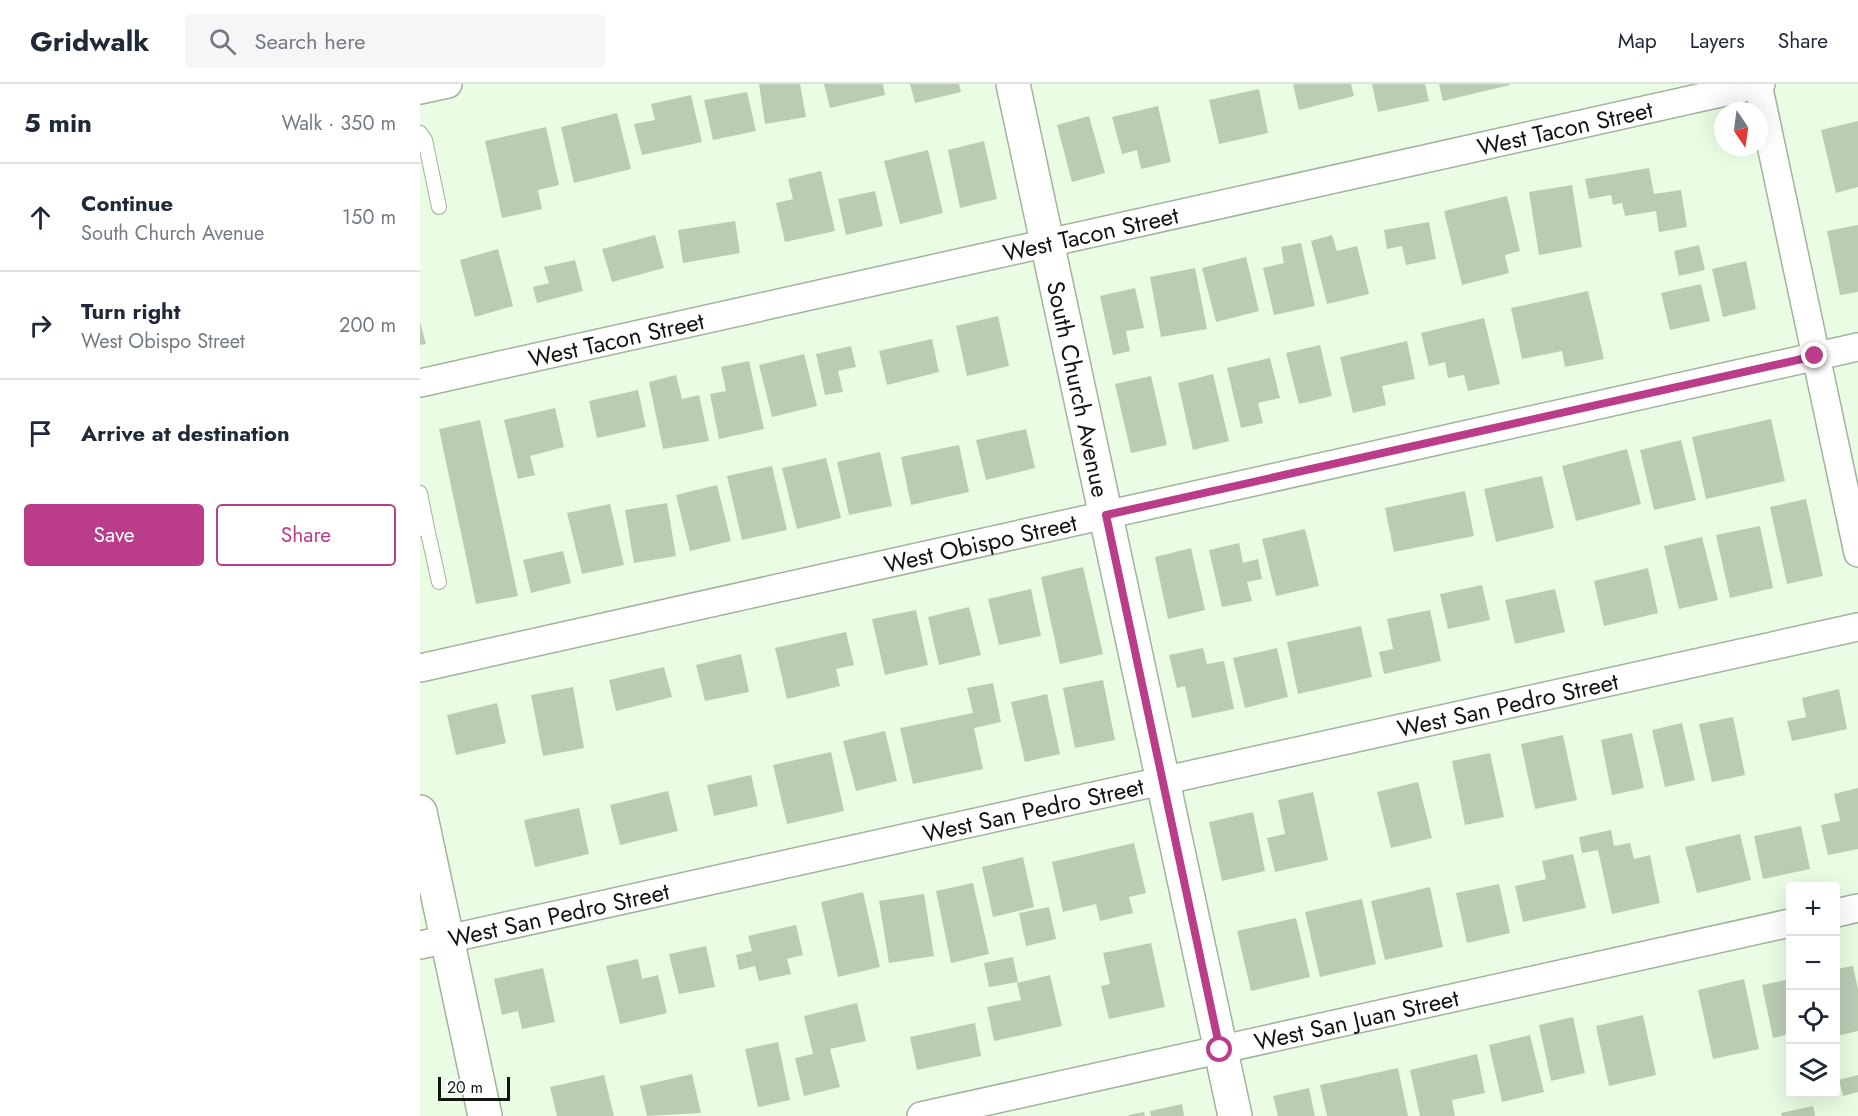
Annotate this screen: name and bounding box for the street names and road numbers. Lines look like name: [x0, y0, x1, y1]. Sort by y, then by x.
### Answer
street label: West Tacon Street: [1474, 91, 1656, 164]
street label: West Tacon Street: [999, 197, 1182, 270]
street label: South Church Avenue: [1038, 278, 1119, 500]
street label: West Tacon Street: [525, 303, 708, 376]
street label: West Obispo Street: [880, 504, 1080, 581]
street label: West San Pedro Street: [1394, 663, 1622, 746]
street label: West San Pedro Street: [919, 768, 1147, 851]
street label: West San Pedro Street: [445, 873, 673, 956]
street label: West San Juan Street: [1251, 980, 1462, 1059]

